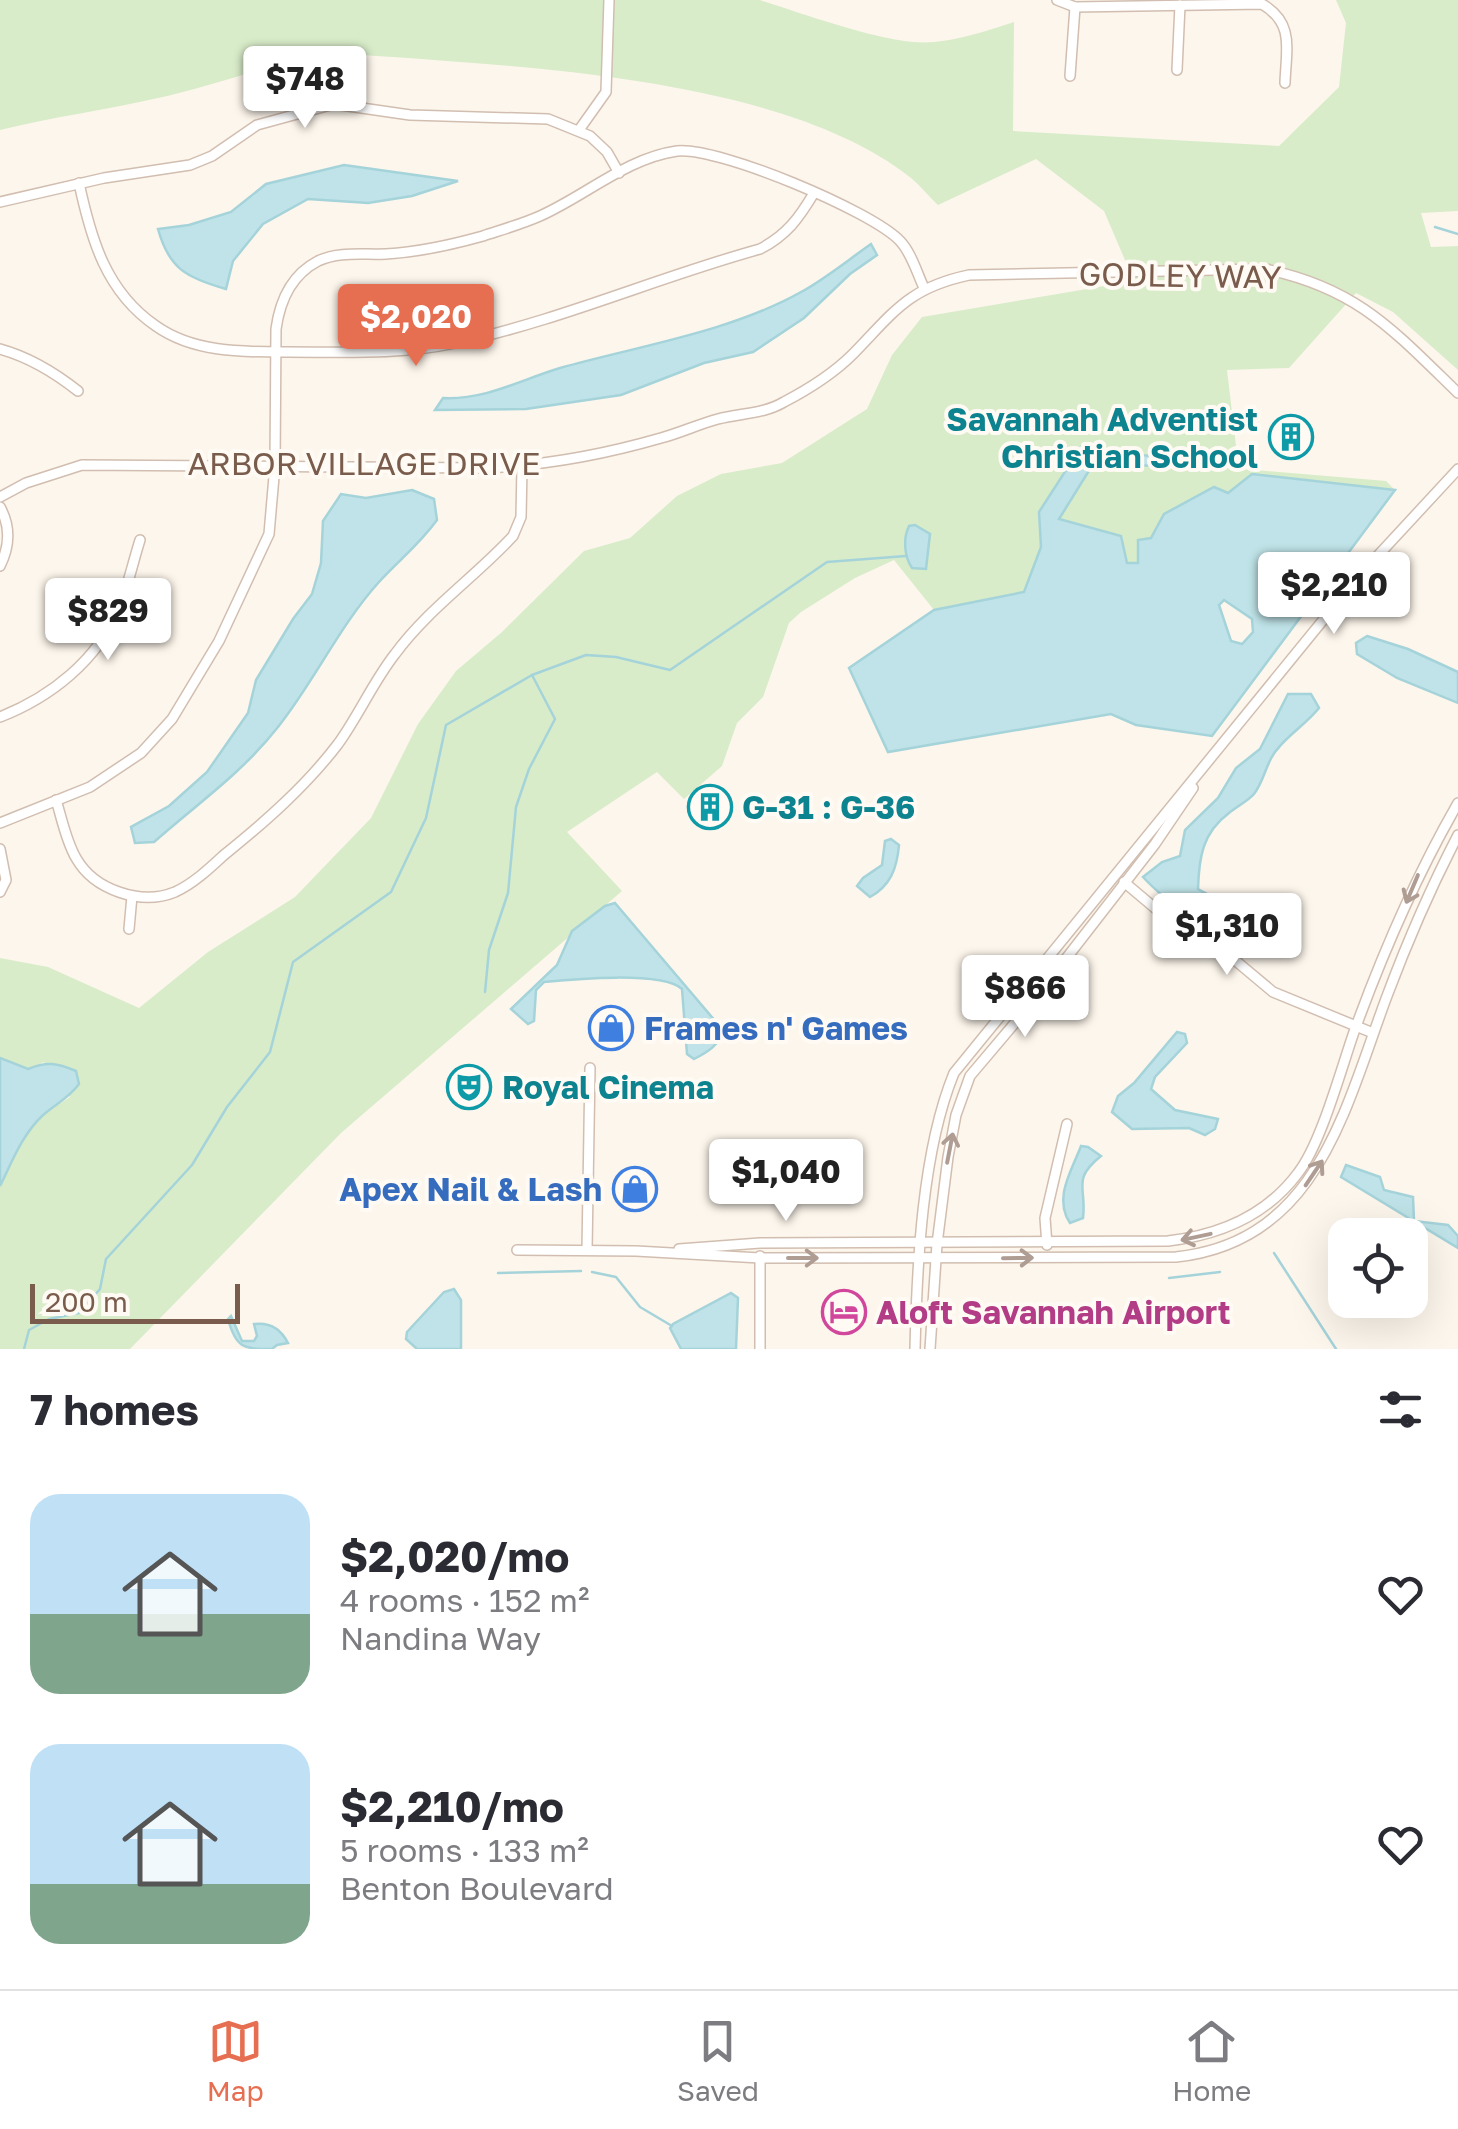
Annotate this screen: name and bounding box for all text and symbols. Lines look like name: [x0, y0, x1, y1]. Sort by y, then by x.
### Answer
pin: $748: [246, 46, 364, 131]
text: $748: [265, 59, 345, 97]
street label: GODLEY WAY: [1078, 254, 1282, 296]
pin: $2,020: [335, 284, 497, 369]
text: $2,020: [360, 297, 472, 335]
place label: Savannah Adventist Christian School: [946, 400, 1258, 475]
building icon: Savannah Adventist Christian School: [1268, 414, 1314, 460]
street label: ARBOR VILLAGE DRIVE: [188, 444, 540, 482]
pin: $2,210: [1253, 552, 1415, 637]
text: $2,210: [1280, 565, 1388, 603]
pin: $829: [49, 578, 167, 663]
text: $829: [67, 591, 149, 629]
building icon: G-31 : G-36: [687, 784, 733, 830]
place label: G-31 : G-36: [742, 788, 915, 826]
one-way arrow: [1402, 873, 1420, 904]
pin: $1,310: [1146, 893, 1308, 978]
text: $1,310: [1175, 906, 1279, 944]
pin: $866: [966, 955, 1084, 1040]
text: $866: [984, 968, 1066, 1006]
shop icon: Frames n' Games: [588, 1005, 634, 1051]
place label: Frames n' Games: [644, 1009, 908, 1047]
theatre icon: Royal Cinema: [446, 1064, 492, 1110]
place label: Royal Cinema: [502, 1068, 714, 1106]
one-way arrow: [941, 1132, 960, 1164]
pin: $1,040: [705, 1139, 867, 1224]
text: $1,040: [731, 1152, 841, 1190]
one-way arrow: [1303, 1160, 1324, 1188]
shop icon: Apex Nail & Lash: [612, 1166, 658, 1212]
place label: Apex Nail & Lash: [339, 1170, 602, 1208]
map controls: [1328, 1218, 1428, 1318]
button: locate: [1328, 1218, 1428, 1318]
one-way arrow: [1181, 1228, 1213, 1247]
one-way arrow: [786, 1248, 819, 1268]
one-way arrow: [1000, 1248, 1033, 1268]
scale bar: [30, 1279, 240, 1324]
text: 200 m: [45, 1285, 128, 1318]
hotel icon: Aloft Savannah Airport: [821, 1289, 867, 1335]
place label: Aloft Savannah Airport: [876, 1293, 1231, 1331]
icon: filters: [1373, 1382, 1428, 1437]
text: 7 homes: [30, 1384, 199, 1434]
text: $2,020/mo: [340, 1531, 570, 1581]
icon: home: [110, 1534, 230, 1654]
icon: heart: [1373, 1567, 1428, 1622]
text: 4 rooms · 152 m²: [340, 1581, 589, 1619]
text: Nandina Way: [340, 1619, 541, 1657]
text: $2,210/mo: [340, 1781, 564, 1831]
icon: home: [110, 1784, 230, 1904]
icon: heart: [1373, 1817, 1428, 1872]
text: 5 rooms · 133 m²: [340, 1831, 589, 1869]
text: Benton Boulevard: [340, 1869, 614, 1907]
tab: Map: [207, 2014, 264, 2107]
tab: Saved: [677, 2014, 759, 2107]
tab: Home: [1172, 2014, 1251, 2107]

